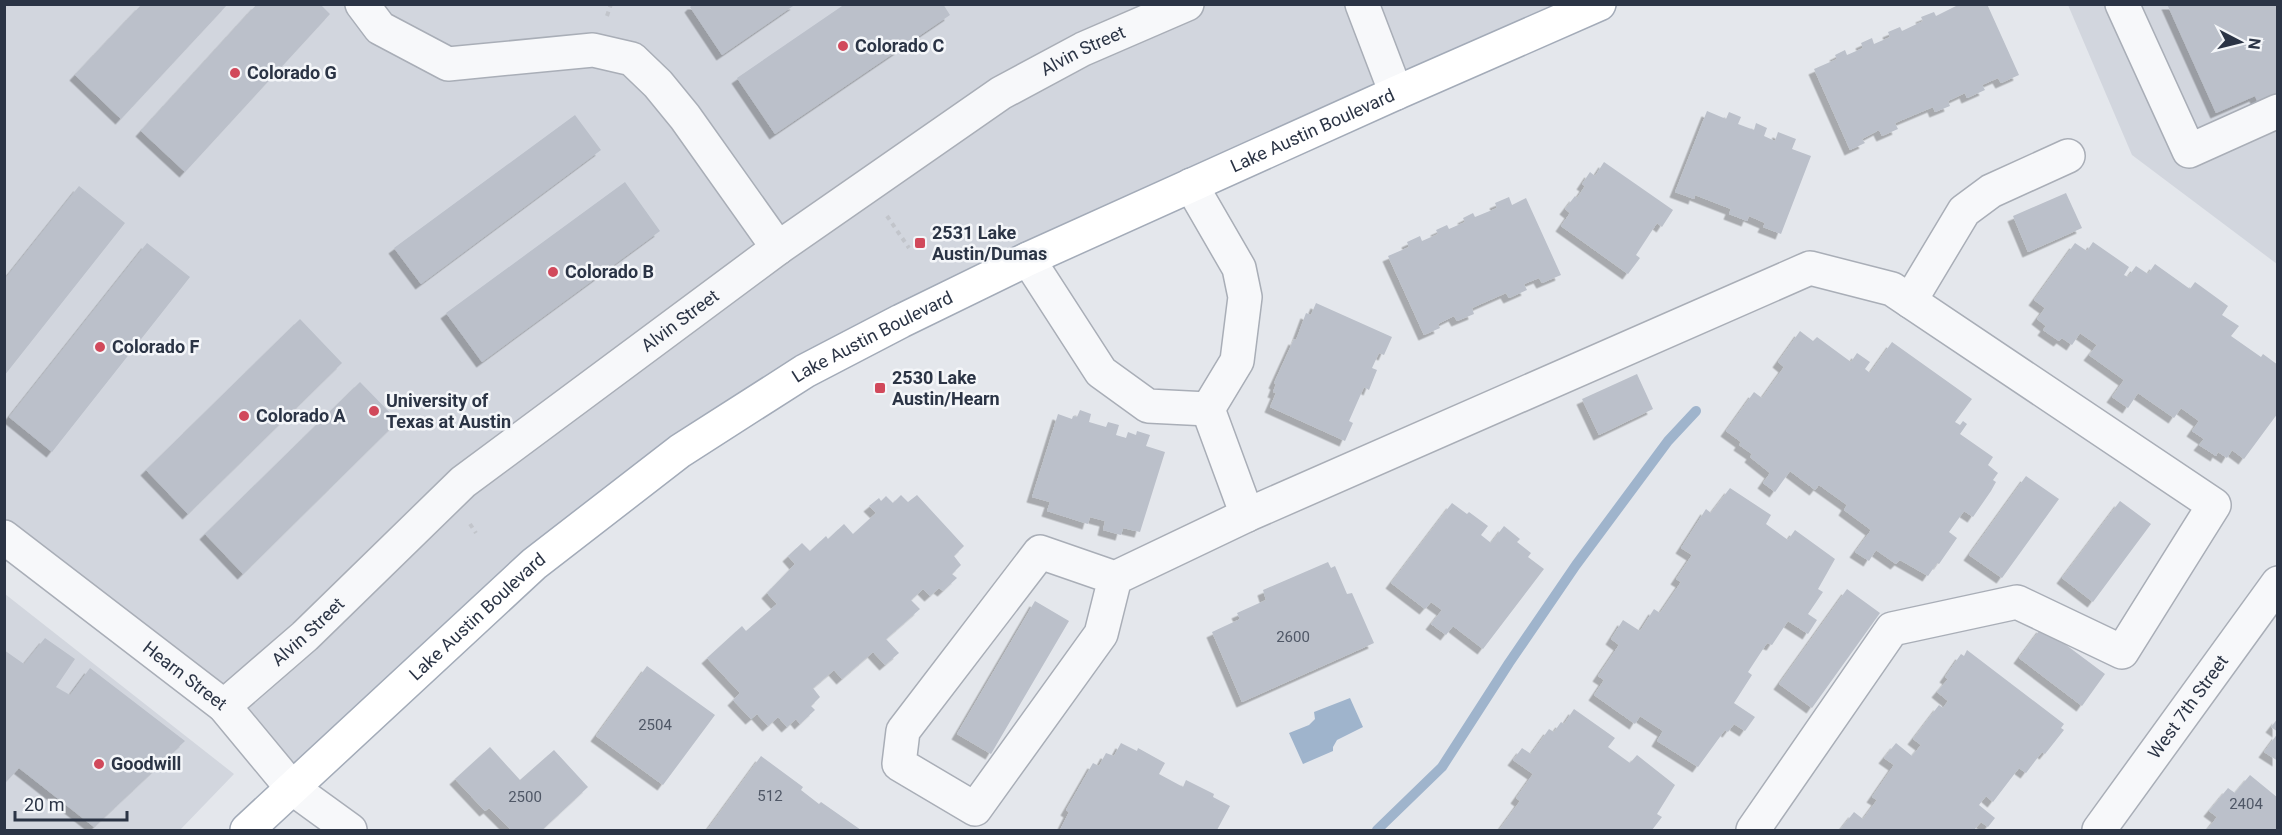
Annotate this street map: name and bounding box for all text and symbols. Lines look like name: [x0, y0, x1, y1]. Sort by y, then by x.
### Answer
north arrow: [2210, 12, 2270, 72]
street label: Alvin Street: [1037, 21, 1128, 80]
place label: Colorado C: [855, 35, 945, 56]
text: N: [2244, 37, 2265, 51]
marker: Colorado C: [836, 39, 850, 53]
place label: Colorado G: [247, 62, 337, 83]
marker: Colorado G: [228, 66, 242, 80]
street label: Lake Austin Boulevard: [1227, 84, 1398, 176]
place label: 2531 Lake Austin/Dumas: [932, 222, 1047, 264]
marker: 2531 Lake Austin/Dumas: [913, 236, 927, 250]
place label: Colorado B: [565, 261, 654, 282]
marker: Colorado B: [546, 265, 560, 279]
street label: Alvin Street: [637, 285, 723, 356]
street label: Lake Austin Boulevard: [788, 286, 956, 387]
place label: Colorado F: [112, 336, 200, 357]
marker: Colorado F: [93, 340, 107, 354]
place label: 2530 Lake Austin/Hearn: [892, 367, 1000, 409]
marker: 2530 Lake Austin/Hearn: [873, 381, 887, 395]
place label: University of Texas at Austin: [386, 390, 511, 432]
marker: University of Texas at Austin: [367, 404, 381, 418]
place label: Colorado A: [256, 405, 347, 426]
marker: Colorado A: [237, 409, 251, 423]
street label: Lake Austin Boulevard: [405, 548, 549, 684]
street label: Alvin Street: [267, 593, 348, 670]
house number: 2600: [1276, 628, 1310, 646]
street label: Hearn Street: [139, 637, 231, 714]
street label: West 7th Street: [2143, 651, 2232, 763]
house number: 2504: [638, 716, 672, 734]
place label: Goodwill: [111, 753, 181, 774]
marker: Goodwill: [92, 757, 106, 771]
scale bar: [15, 784, 128, 822]
house number: 512: [757, 787, 783, 805]
house number: 2500: [508, 788, 542, 806]
text: 20 m: [24, 794, 64, 815]
house number: 2404: [2229, 795, 2263, 813]

